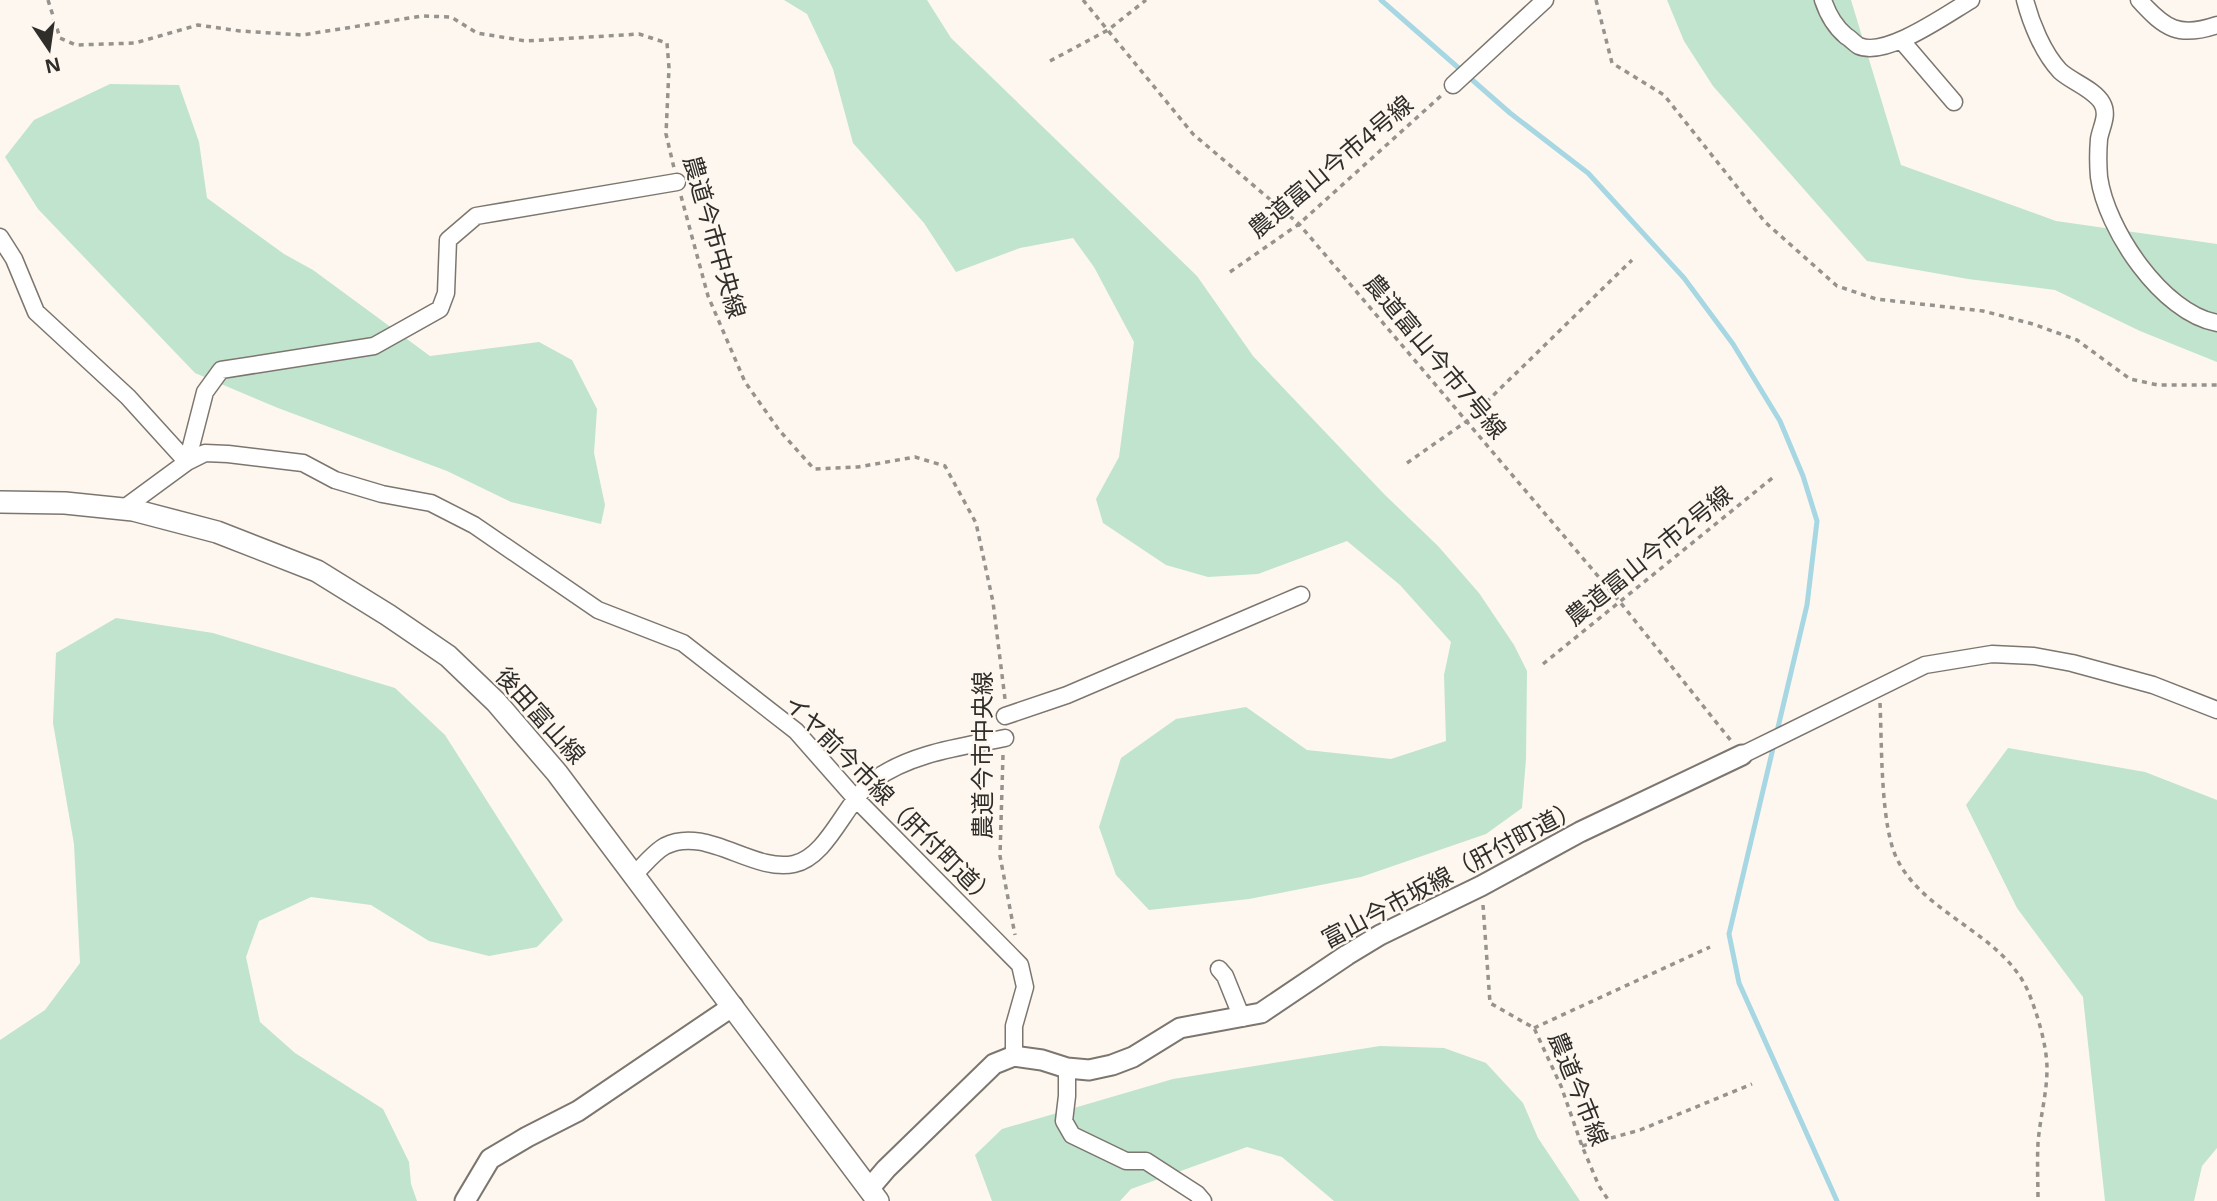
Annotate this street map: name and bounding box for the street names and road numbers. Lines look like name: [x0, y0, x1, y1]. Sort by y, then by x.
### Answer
street label: 農道富山今市4号線: [1241, 87, 1419, 245]
street label: 農道今市中央線: [676, 151, 754, 322]
street label: 農道富山今市7号線: [1357, 267, 1515, 445]
street label: 農道富山今市2号線: [1558, 477, 1738, 632]
street label: 後田富山線: [489, 659, 594, 771]
street label: 農道今市中央線: [965, 671, 998, 839]
street label: イヤ前今市線（肝付町道）: [778, 687, 1004, 913]
street label: 富山今市坂線（肝付町道）: [1315, 791, 1585, 955]
street label: 農道今市線: [1542, 1027, 1617, 1150]

